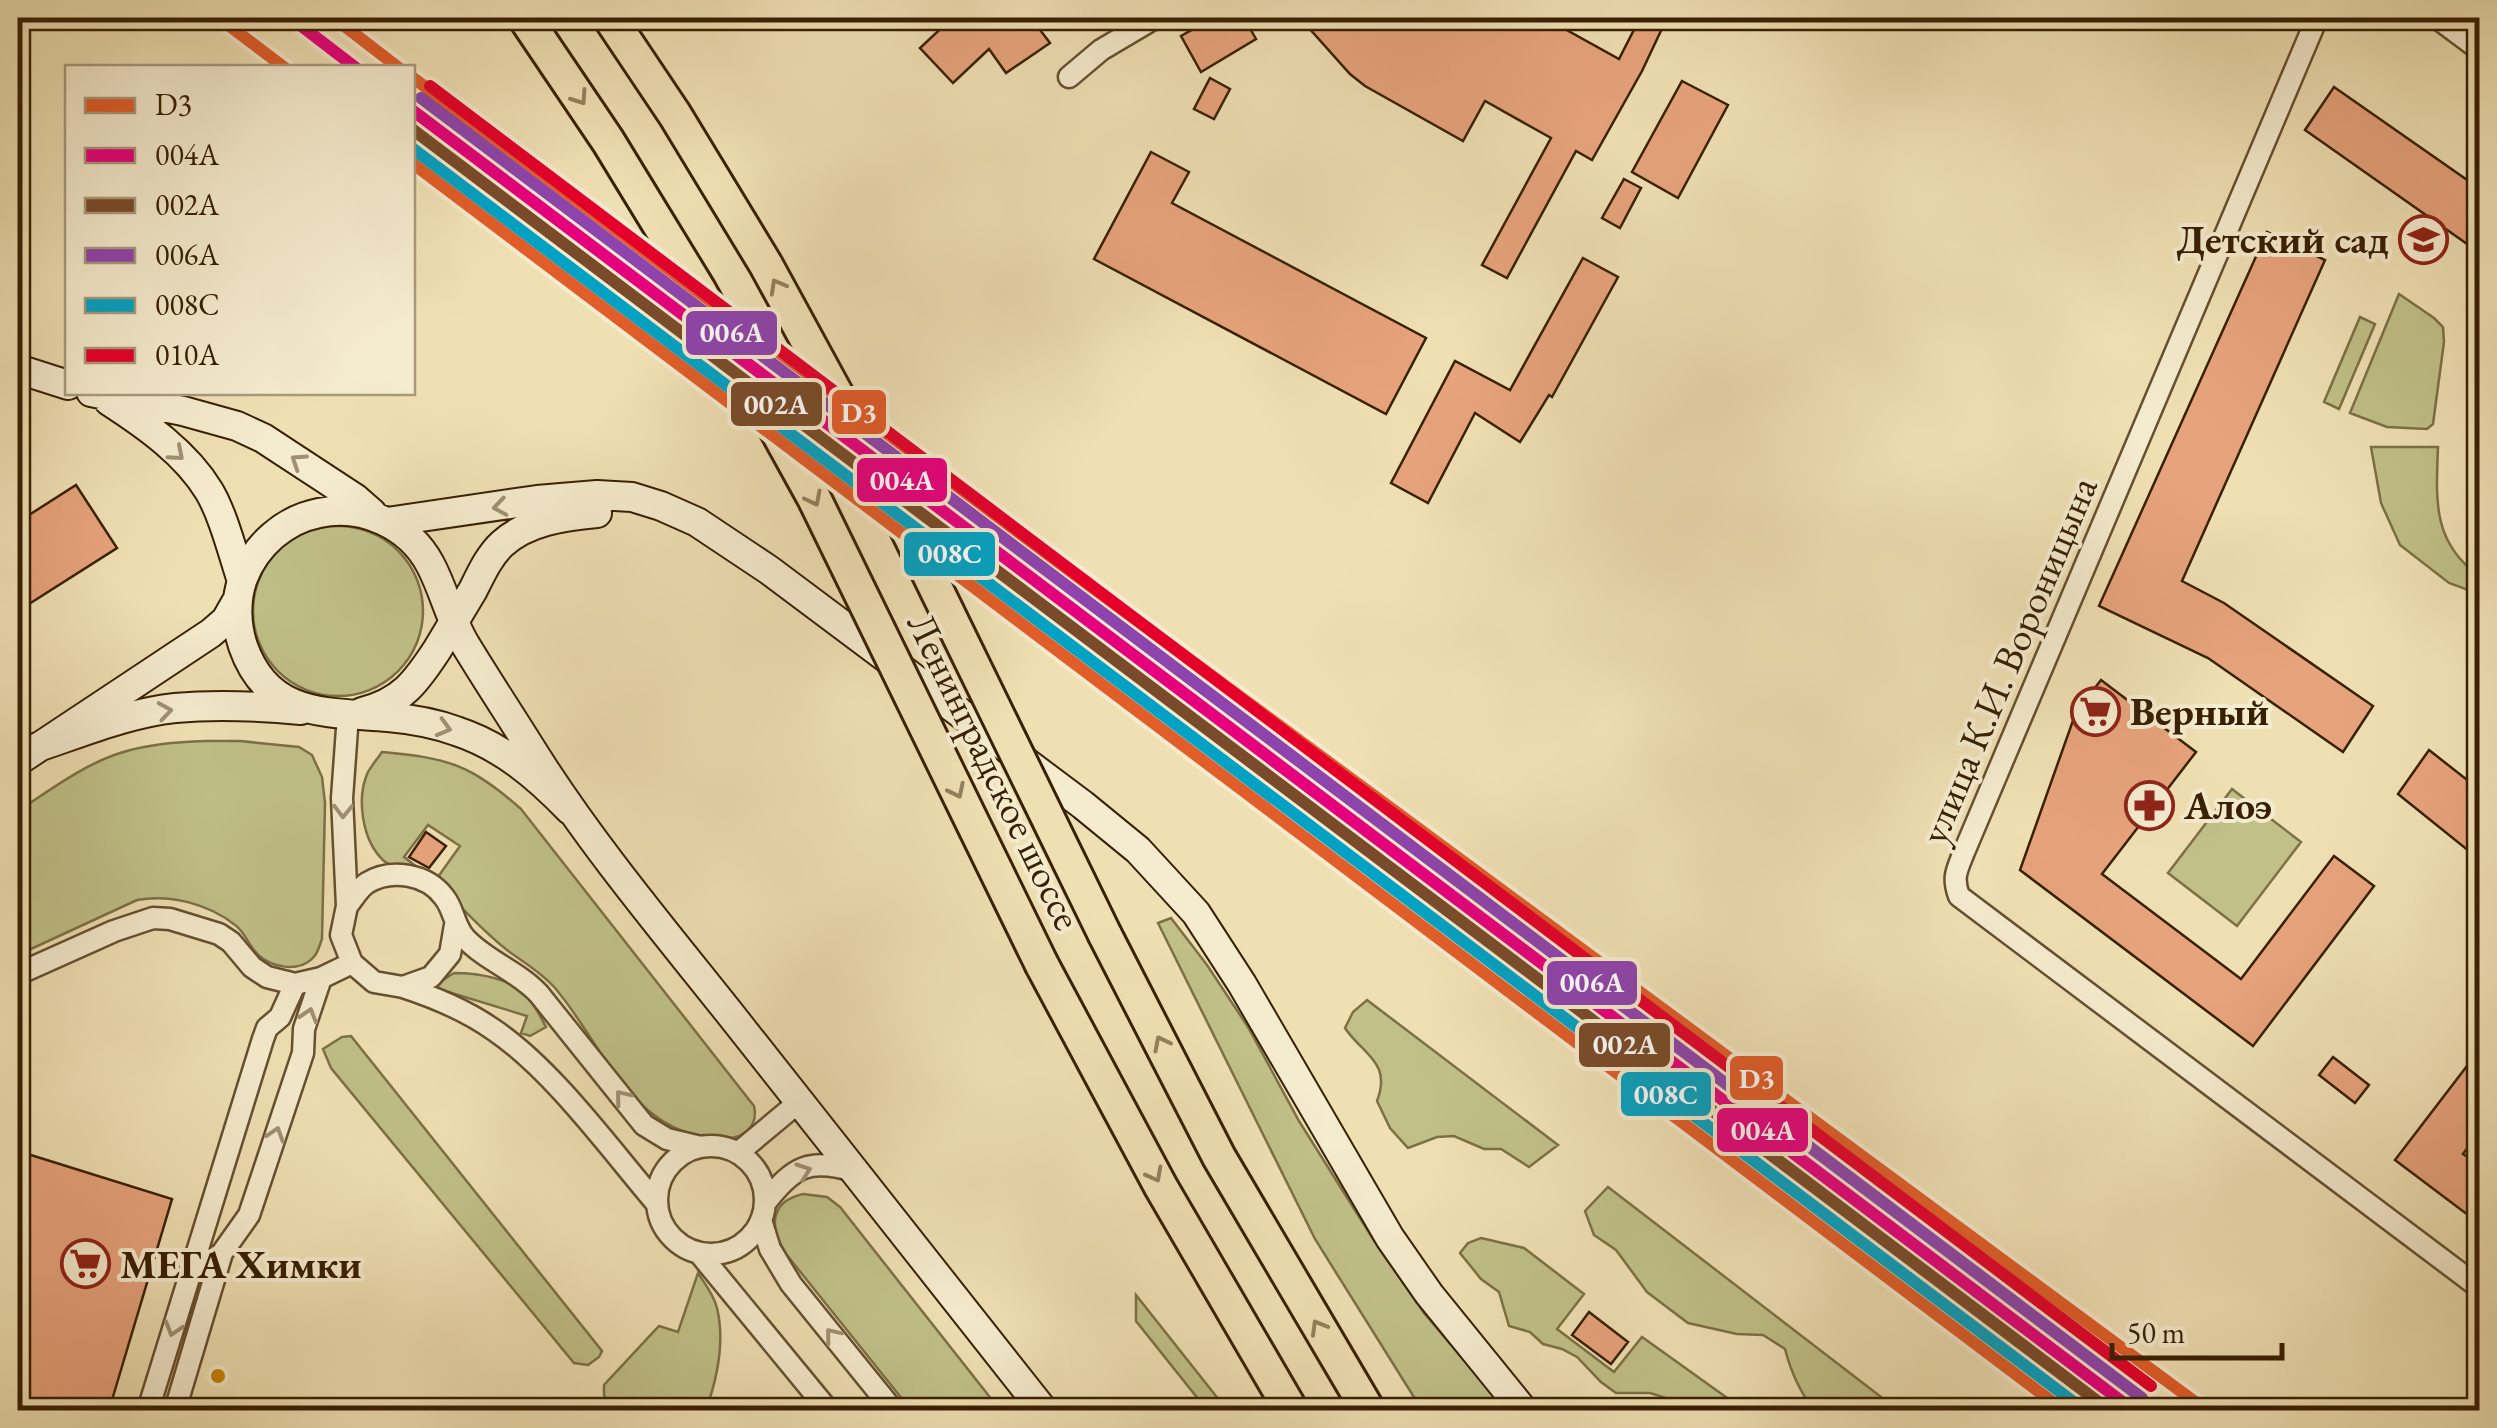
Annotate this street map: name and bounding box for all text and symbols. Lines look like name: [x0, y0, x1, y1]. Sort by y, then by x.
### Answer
legend: [65, 65, 415, 395]
text: D3: [155, 85, 192, 124]
one-way arrow: [567, 88, 586, 106]
text: 004А: [155, 135, 219, 174]
text: 002А: [155, 185, 219, 224]
place label: Детский сад: [2176, 213, 2389, 265]
school or university icon: Детский сад: [2398, 213, 2450, 265]
text: 006А: [155, 235, 219, 274]
one-way arrow: [770, 278, 789, 297]
text: 008С: [155, 285, 220, 324]
line badge: 006А: [684, 309, 779, 357]
text: 006А: [700, 314, 765, 350]
text: 010А: [155, 335, 219, 374]
line badge: 002А: [729, 380, 824, 428]
text: 002А: [744, 386, 809, 422]
line badge: D3: [830, 388, 888, 436]
text: D3: [841, 394, 877, 430]
one-way arrow: [165, 442, 184, 460]
one-way arrow: [290, 455, 308, 474]
line badge: 004А: [855, 456, 949, 504]
text: 004А: [870, 462, 935, 498]
street label: улица К.И. Вороницына: [1907, 468, 2109, 851]
one-way arrow: [802, 489, 821, 507]
one-way arrow: [492, 495, 508, 516]
line badge: 008С: [902, 530, 997, 578]
text: 008С: [918, 535, 982, 571]
street label: Ленинградское шоссе: [896, 604, 1094, 938]
supermarket icon: Верный: [2069, 685, 2121, 737]
place label: Верный: [2130, 685, 2269, 737]
one-way arrow: [157, 701, 174, 722]
one-way arrow: [435, 716, 452, 737]
pharmacy icon: Алоэ: [2123, 779, 2175, 831]
place label: Алоэ: [2183, 779, 2272, 831]
one-way arrow: [945, 781, 964, 799]
one-way arrow: [332, 803, 353, 819]
line badge: 006А: [1545, 959, 1639, 1007]
text: 006А: [1560, 964, 1625, 1000]
one-way arrow: [297, 1008, 318, 1025]
line badge: 002А: [1577, 1021, 1672, 1069]
text: 002А: [1593, 1026, 1658, 1062]
one-way arrow: [1153, 1035, 1173, 1053]
line badge: D3: [1728, 1054, 1785, 1102]
text: D3: [1739, 1060, 1775, 1096]
line badge: 008С: [1619, 1070, 1713, 1118]
text: 008С: [1634, 1076, 1698, 1112]
one-way arrow: [616, 1090, 634, 1108]
line badge: 004А: [1715, 1106, 1810, 1154]
text: 004А: [1731, 1112, 1796, 1148]
one-way arrow: [264, 1127, 284, 1144]
one-way arrow: [794, 1162, 812, 1182]
one-way arrow: [1142, 1164, 1162, 1182]
supermarket icon: МЕГА Химки: [59, 1238, 111, 1290]
place label: МЕГА Химки: [120, 1238, 362, 1290]
scale bar: [2112, 1298, 2282, 1360]
text: 50 m: [2127, 1313, 2185, 1352]
one-way arrow: [164, 1320, 185, 1337]
one-way arrow: [1311, 1320, 1330, 1338]
one-way arrow: [826, 1328, 844, 1346]
unlabelled marker: [208, 1366, 228, 1386]

